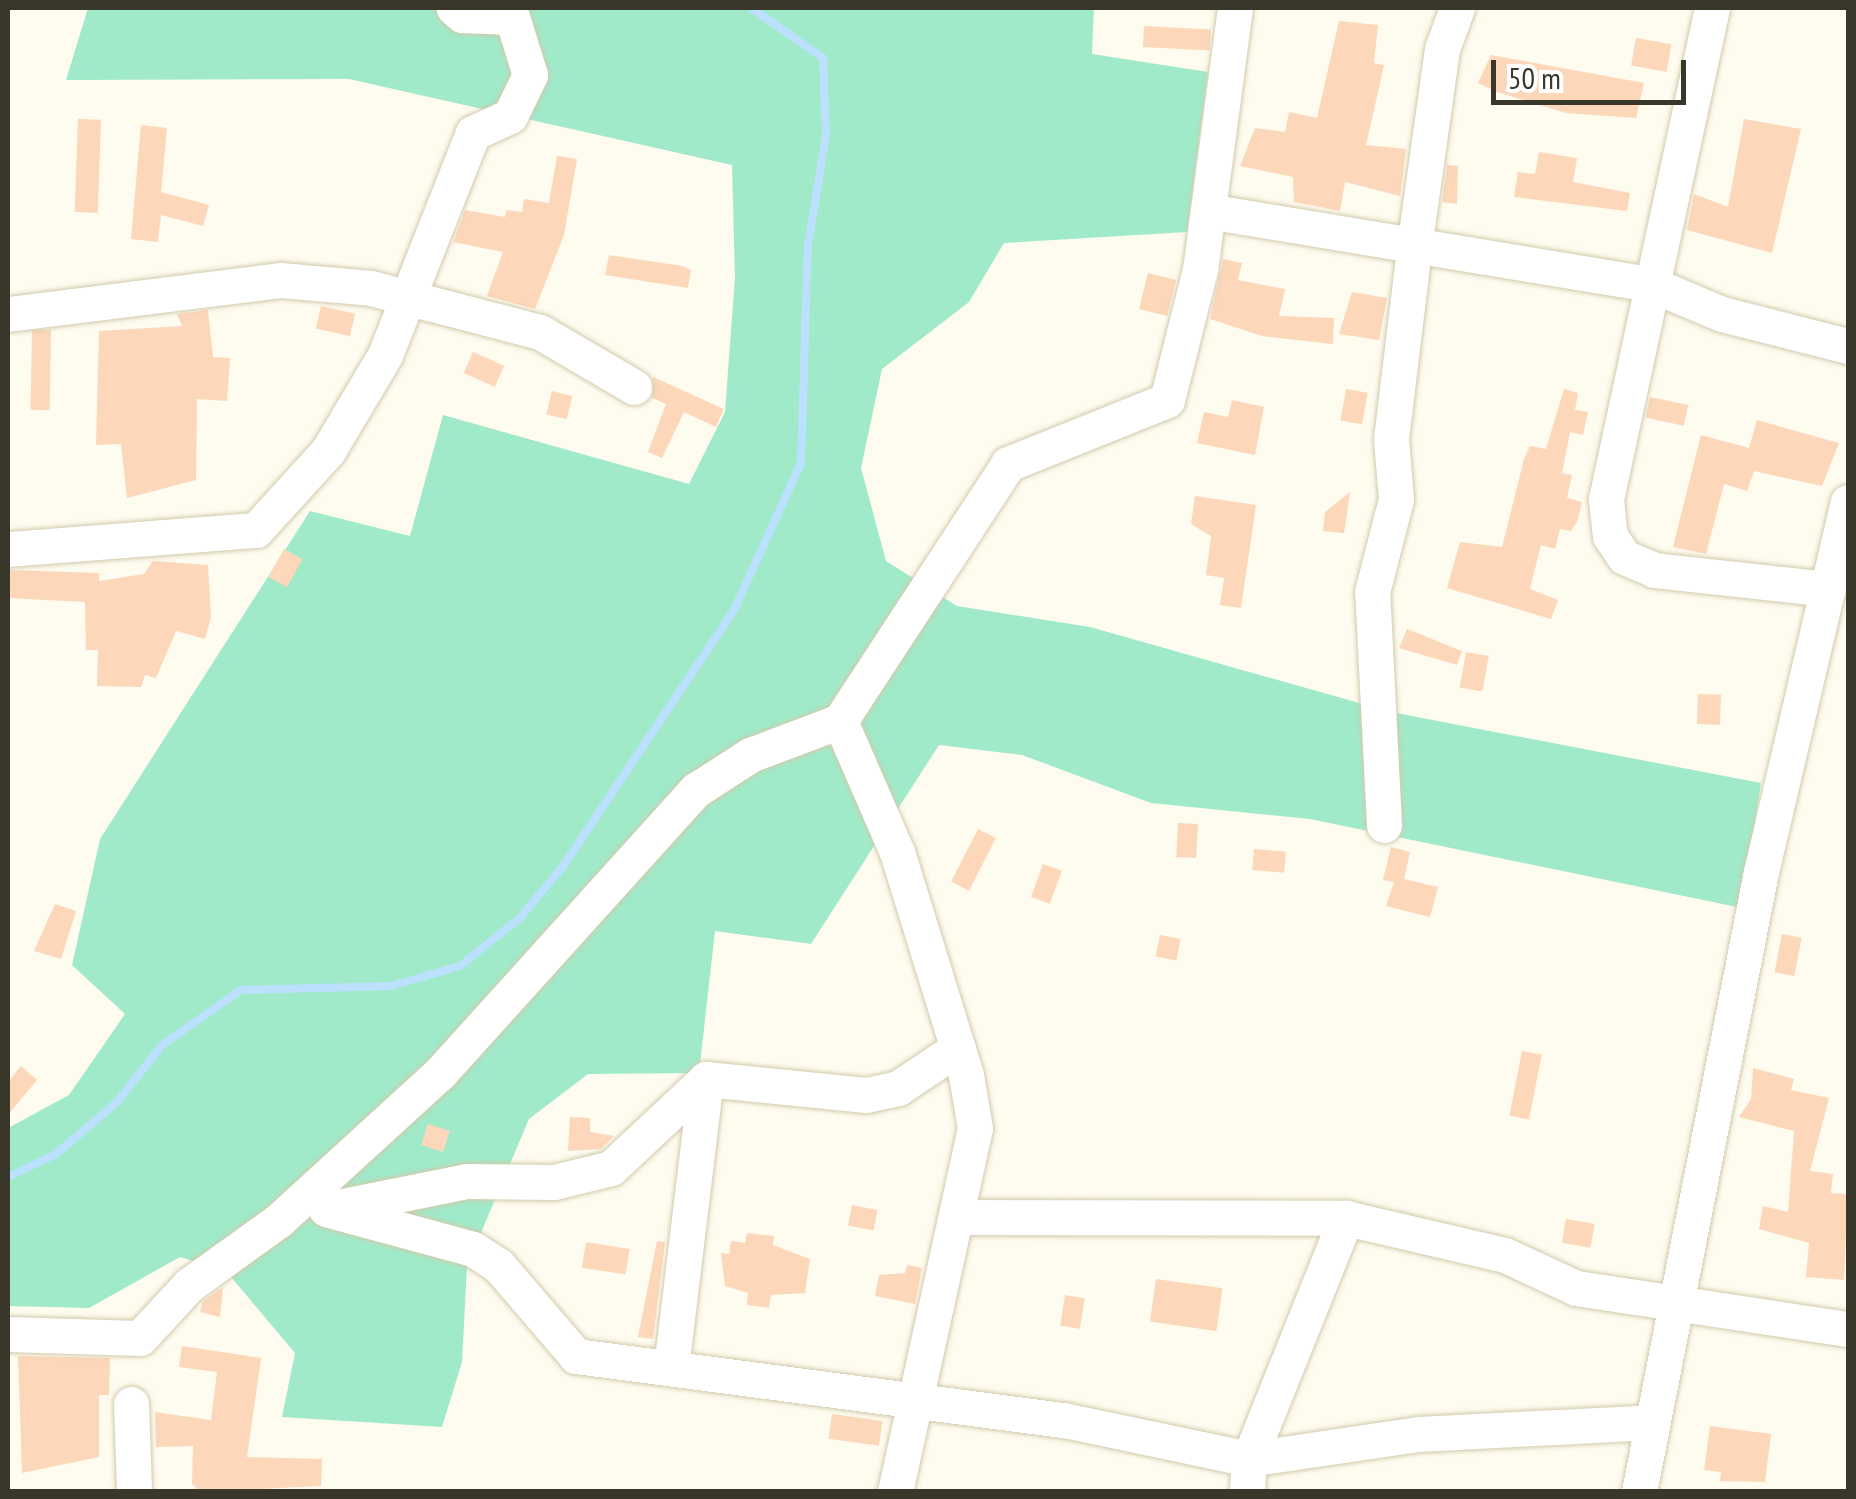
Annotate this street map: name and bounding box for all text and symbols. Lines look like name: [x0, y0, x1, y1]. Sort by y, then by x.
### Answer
scale bar: [1496, 40, 1691, 102]
text: 50 m: [1508, 58, 1561, 97]

